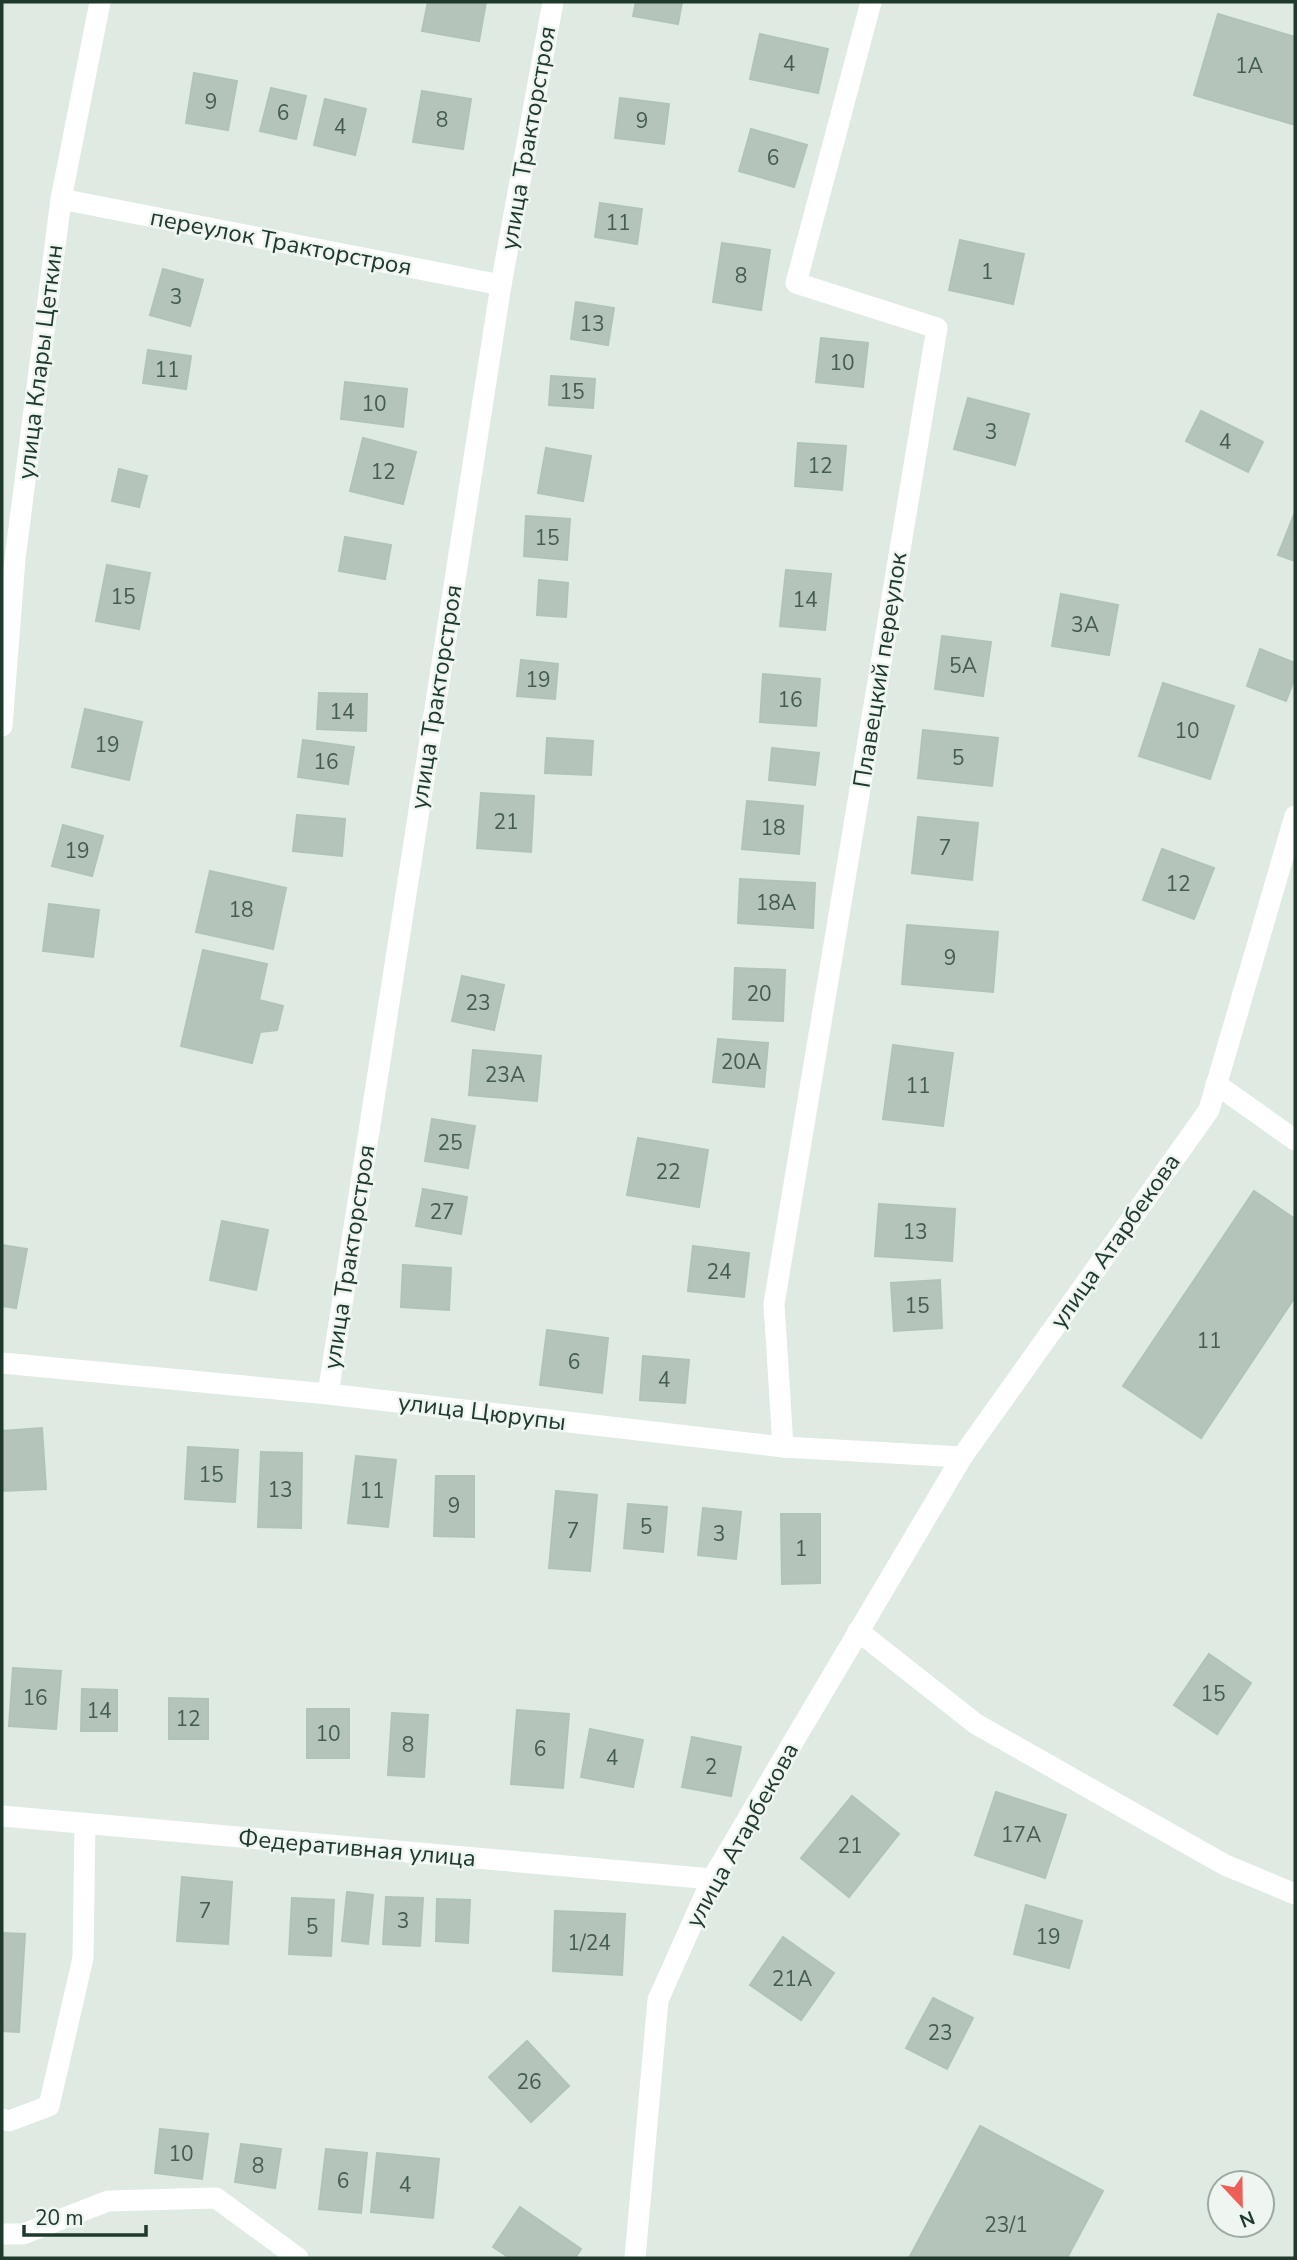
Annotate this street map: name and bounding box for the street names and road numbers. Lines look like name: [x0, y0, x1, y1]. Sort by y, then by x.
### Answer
street label: улица Тракторстроя: [493, 24, 563, 252]
street label: переулок Тракторстроя: [148, 201, 414, 283]
street label: улица Клары Цеткин: [10, 243, 70, 481]
street label: Плавецкий переулок: [846, 550, 914, 790]
street label: улица Тракторстроя: [402, 583, 470, 811]
street label: улица Тракторстроя: [315, 1143, 383, 1371]
street label: улица Атарбекова: [1043, 1147, 1187, 1335]
street label: улица Цюрупы: [396, 1386, 568, 1438]
street label: улица Атарбекова: [678, 1737, 806, 1933]
street label: Федеративная улица: [237, 1822, 477, 1874]

